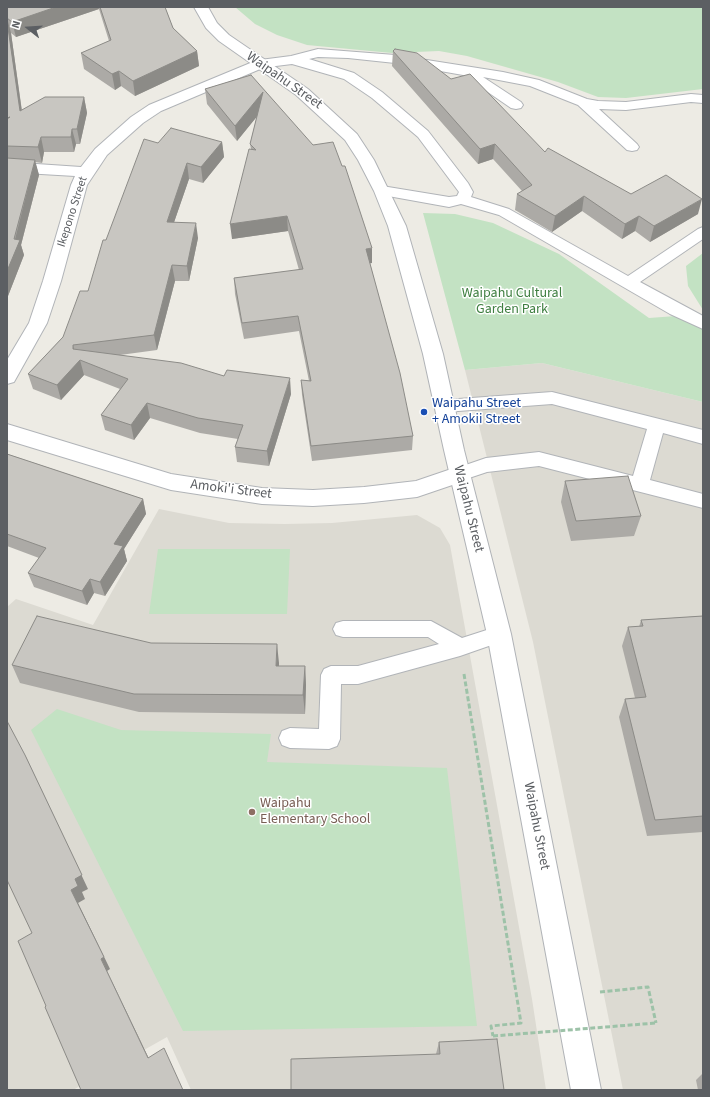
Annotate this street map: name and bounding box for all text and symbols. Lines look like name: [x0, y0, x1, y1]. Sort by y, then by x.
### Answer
north arrow: [8, 8, 48, 48]
text: N: [8, 19, 24, 30]
street label: Waipahu Street: [243, 49, 325, 113]
street label: Ikepono Street: [55, 175, 91, 249]
park label: Waipahu Cultural Garden Park: [462, 286, 562, 318]
place label: Waipahu Street + Amokii Street: [432, 396, 521, 428]
marker: Waipahu Street + Amokii Street: [419, 407, 429, 417]
street label: Waipahu Street: [449, 464, 487, 554]
street label: Amoki'i Street: [189, 477, 273, 503]
street label: Waipahu Street: [519, 781, 553, 871]
place label: Waipahu Elementary School: [260, 796, 370, 828]
marker: Waipahu Elementary School: [247, 807, 257, 817]

